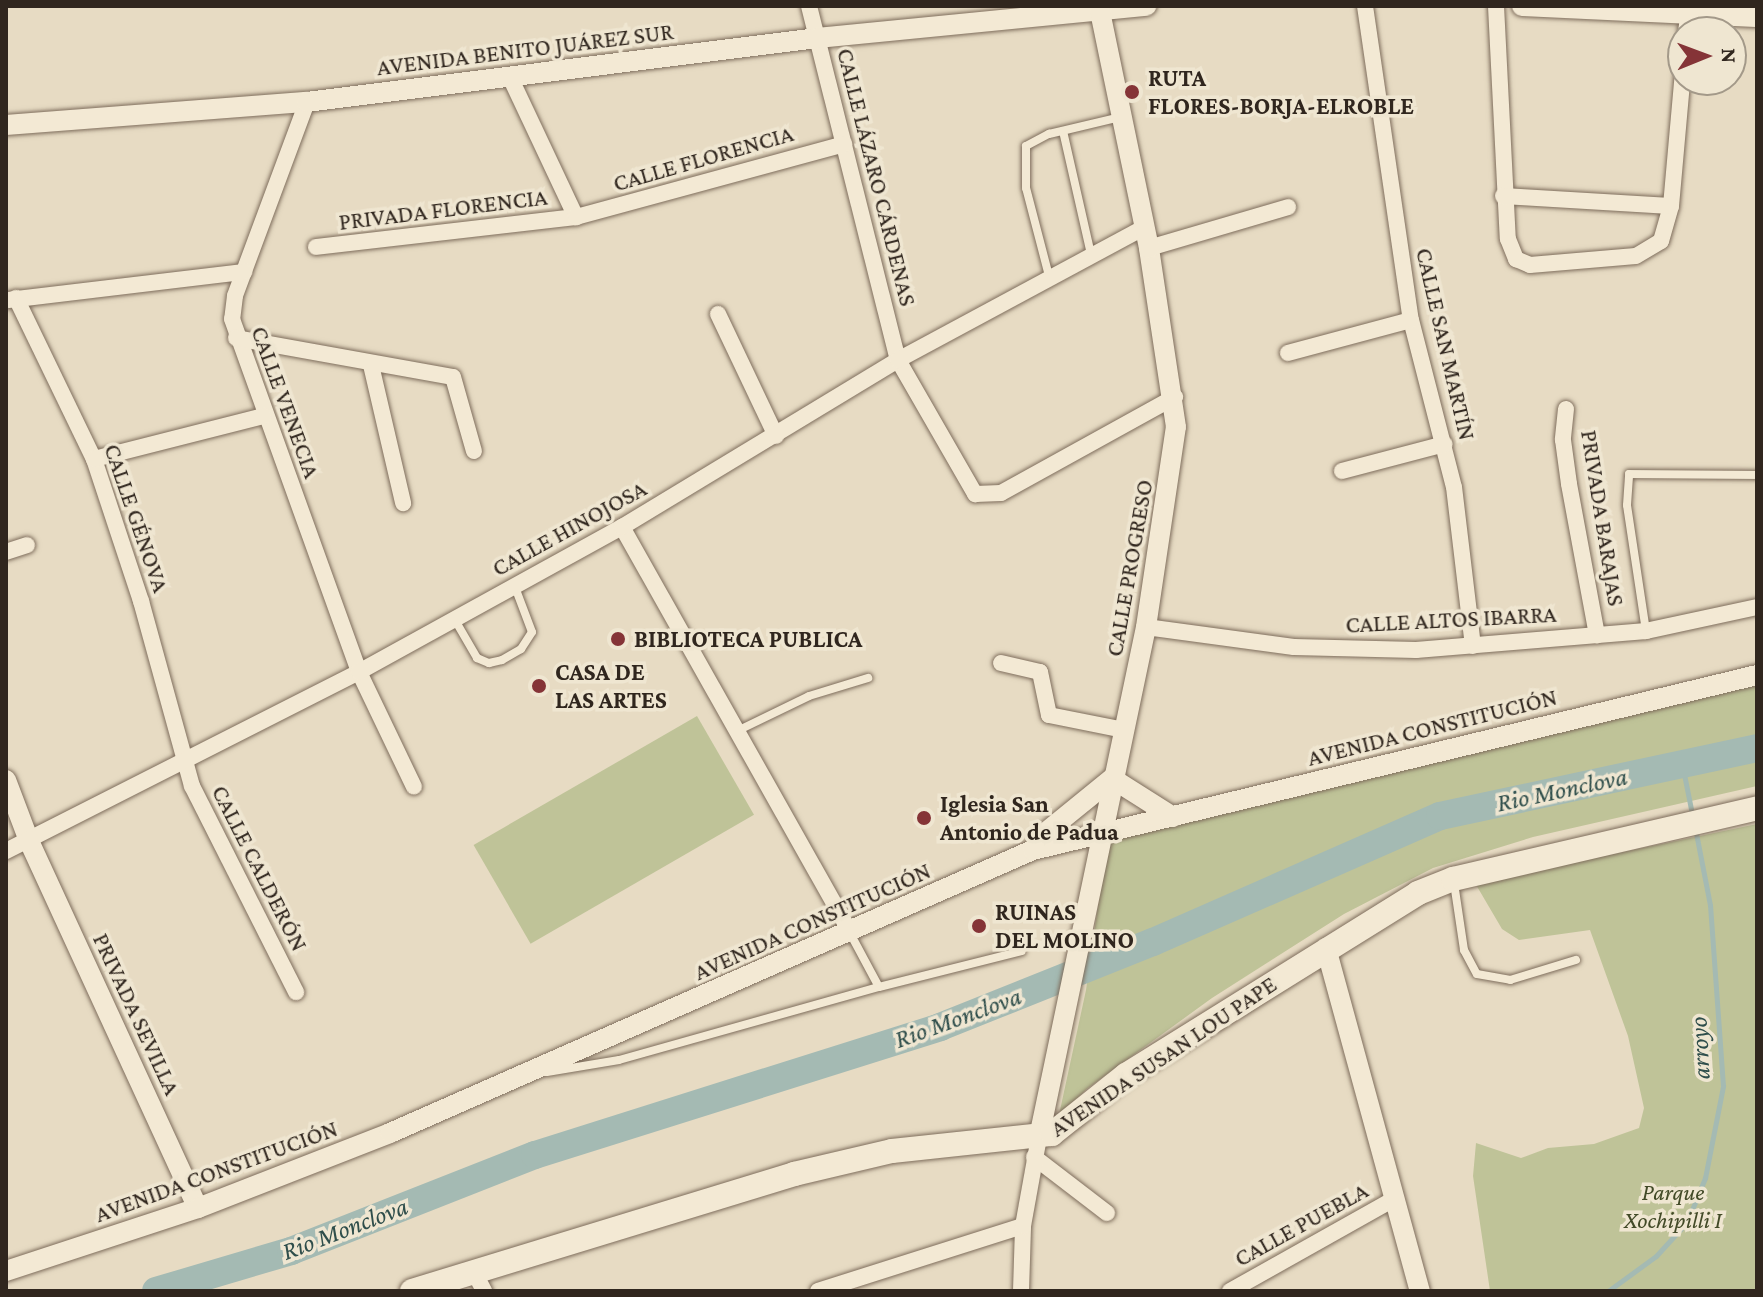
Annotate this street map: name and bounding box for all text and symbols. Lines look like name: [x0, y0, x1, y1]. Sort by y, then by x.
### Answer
street label: AVENIDA BENITO JUÁREZ SUR: [375, 16, 675, 82]
north arrow: [1667, 16, 1747, 96]
street label: CALLE LÁZARO CÁRDENAS: [831, 45, 923, 309]
text: N: [1717, 48, 1742, 63]
place label: RUTA FLORES-BORJA-ELROBLE: [1148, 64, 1414, 120]
marker: RUTA FLORES-BORJA-ELROBLE: [1123, 83, 1141, 101]
street label: CALLE FLORENCIA: [610, 119, 796, 197]
street label: PRIVADA FLORENCIA: [337, 182, 549, 236]
street label: CALLE SAN MARTÍN: [1410, 245, 1482, 443]
street label: CALLE VENECIA: [245, 322, 327, 482]
street label: PRIVADA BARAJAS: [1575, 428, 1631, 608]
street label: CALLE GÉNOVA: [98, 440, 176, 596]
street label: CALLE HINOJOSA: [487, 474, 651, 582]
street label: CALLE PROGRESO: [1099, 477, 1159, 659]
street label: CALLE ALTOS IBARRA: [1345, 599, 1557, 639]
place label: BIBLIOTECA PUBLICA: [634, 625, 862, 653]
marker: BIBLIOTECA PUBLICA: [609, 630, 627, 648]
place label: CASA DE LAS ARTES: [555, 658, 667, 714]
marker: CASA DE LAS ARTES: [530, 677, 548, 695]
street label: AVENIDA CONSTITUCIÓN: [1304, 682, 1560, 772]
water label: Rio Monclova: [1494, 761, 1630, 819]
street label: CALLE CALDERÓN: [206, 780, 314, 956]
place label: Iglesia San Antonio de Padua: [940, 790, 1119, 846]
marker: Iglesia San Antonio de Padua: [915, 809, 933, 827]
street label: AVENIDA CONSTITUCIÓN: [689, 856, 935, 986]
place label: RUINAS DEL MOLINO: [995, 898, 1134, 954]
marker: RUINAS DEL MOLINO: [970, 917, 988, 935]
street label: PRIVADA SEVILLA: [87, 928, 187, 1100]
street label: AVENIDA SUSAN LOU PAPE: [1044, 969, 1282, 1143]
water label: Rio Monclova: [890, 981, 1026, 1055]
water label: arroyo: [1683, 1016, 1717, 1080]
street label: AVENIDA CONSTITUCIÓN: [91, 1114, 341, 1228]
street label: CALLE PUEBLA: [1229, 1175, 1373, 1273]
park label: Parque Xochipilli I: [1624, 1178, 1722, 1234]
water label: Rio Monclova: [278, 1191, 412, 1267]

